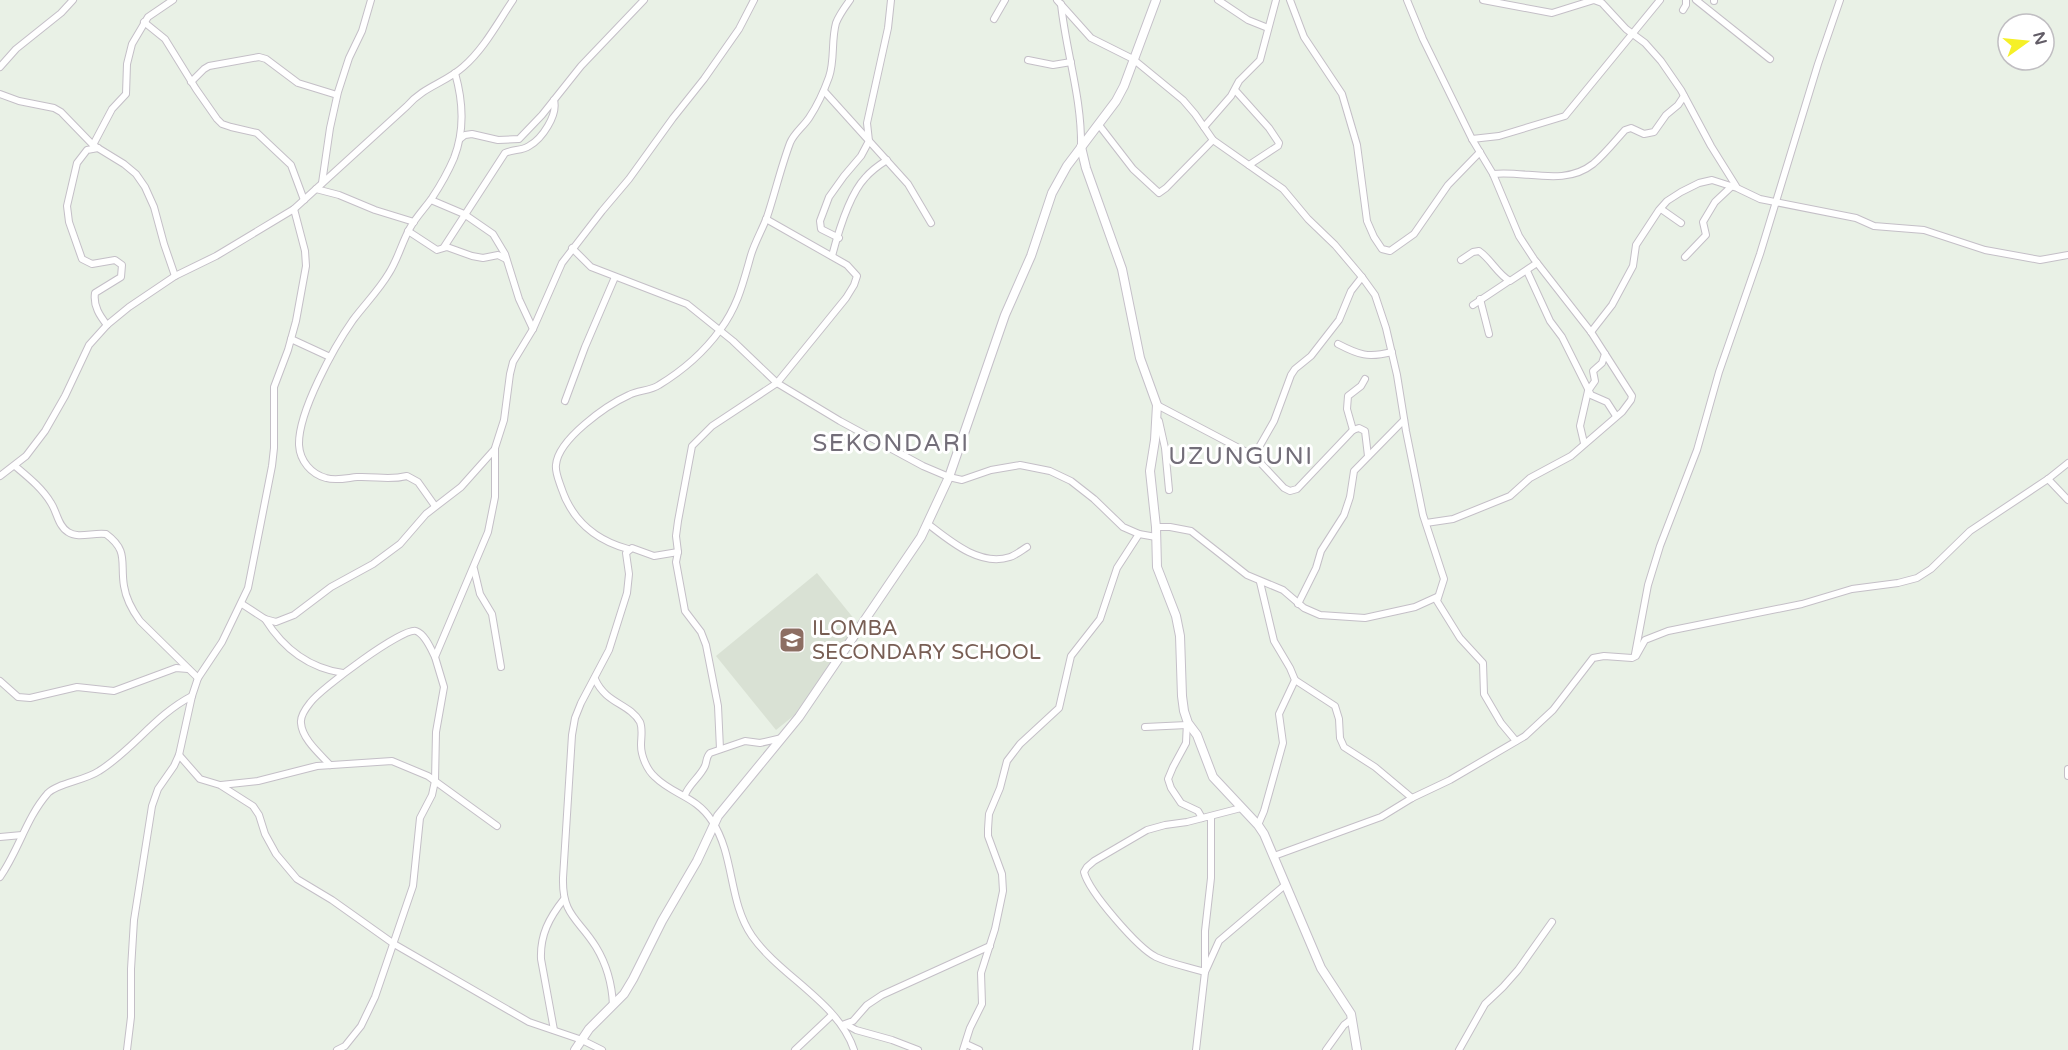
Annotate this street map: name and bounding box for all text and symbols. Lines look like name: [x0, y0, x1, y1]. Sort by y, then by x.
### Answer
north arrow: [1996, 12, 2056, 72]
text: N: [2028, 30, 2051, 47]
district label: SEKONDARI: [812, 429, 970, 458]
district label: UZUNGUNI: [1168, 442, 1314, 471]
place label: ILOMBA SECONDARY SCHOOL: [812, 616, 1041, 665]
school or university icon: ILOMBA SECONDARY SCHOOL: [777, 625, 807, 655]

